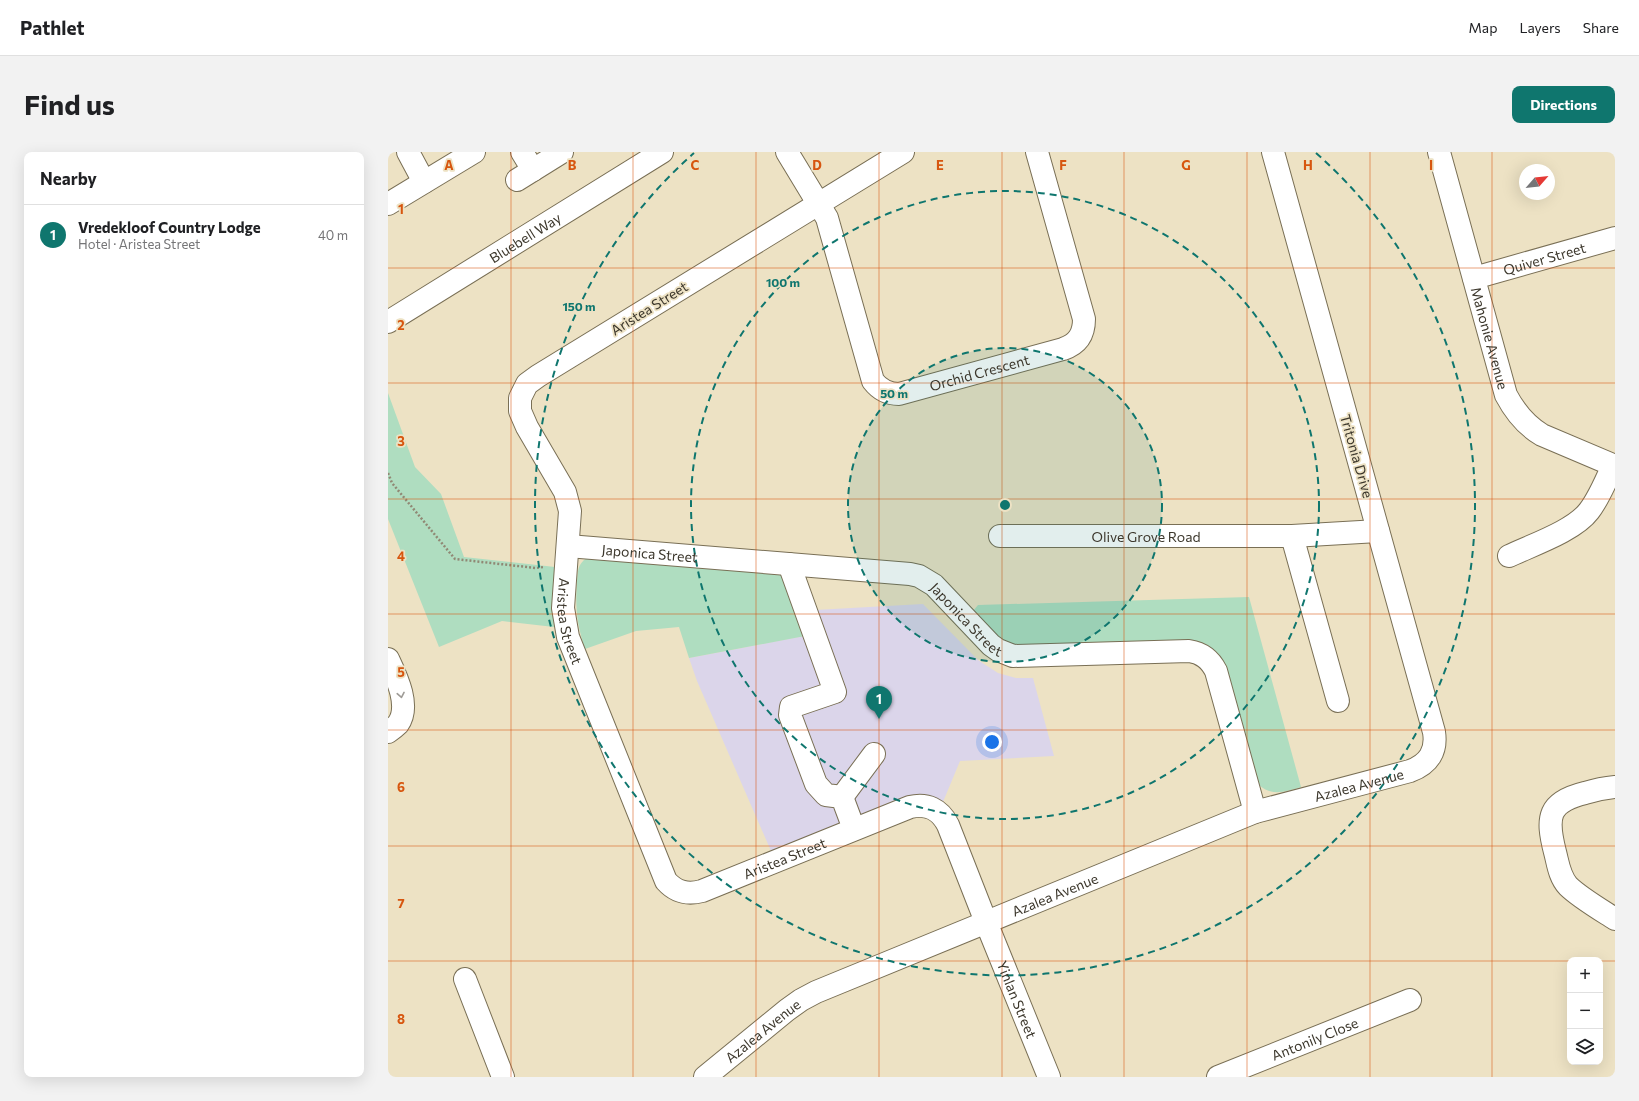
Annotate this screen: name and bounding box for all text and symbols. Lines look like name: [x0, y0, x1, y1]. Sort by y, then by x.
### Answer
text: Pathlet: [20, 16, 85, 39]
text: Map: [1469, 19, 1497, 36]
text: Layers: [1519, 19, 1561, 36]
text: Share: [1583, 19, 1619, 36]
button: Directions: [1512, 86, 1615, 123]
text: Find us: [24, 87, 115, 121]
text: A: [444, 157, 454, 173]
text: B: [568, 157, 577, 173]
text: C: [691, 157, 700, 173]
text: D: [812, 157, 822, 173]
text: E: [936, 157, 944, 173]
text: F: [1059, 157, 1067, 173]
text: G: [1181, 157, 1191, 173]
text: H: [1303, 157, 1313, 173]
text: I: [1429, 157, 1433, 173]
north arrow: [1519, 164, 1555, 200]
text: Nearby: [40, 168, 97, 189]
text: 1: [398, 201, 404, 217]
street label: Bluebell Way: [486, 208, 564, 266]
text: Vredekloof Country Lodge: [78, 218, 261, 236]
text: 1: [50, 227, 56, 243]
text: 40 m: [318, 227, 348, 243]
text: Hotel · Aristea Street: [78, 236, 200, 252]
street label: Quiver Street: [1501, 238, 1588, 278]
text: 100 m: [766, 275, 800, 289]
street label: Aristea Street: [607, 277, 691, 338]
street label: Mahonie Avenue: [1468, 285, 1513, 391]
text: 150 m: [562, 299, 596, 313]
text: 2: [397, 317, 405, 333]
street label: Orchid Crescent: [927, 350, 1031, 394]
text: 50 m: [880, 386, 908, 400]
street label: Tritonia Drive: [1337, 412, 1377, 500]
text: 3: [397, 433, 405, 449]
centre of rings: [998, 498, 1012, 512]
street label: Olive Grove Road: [1091, 528, 1201, 545]
street label: Japonica Street: [601, 540, 699, 565]
text: 4: [397, 548, 405, 564]
street label: Aristea Street: [554, 577, 587, 667]
street label: Japonica Street: [927, 578, 1005, 659]
text: 5: [397, 664, 405, 680]
pin: 1: [866, 686, 892, 719]
one-way arrow: [396, 692, 405, 698]
your location: [982, 732, 1002, 752]
street label: Azalea Avenue: [1312, 765, 1405, 804]
text: 6: [397, 779, 405, 795]
street label: Aristea Street: [740, 833, 829, 882]
street label: Azalea Avenue: [1009, 869, 1100, 919]
text: 7: [397, 895, 405, 911]
map controls: [1567, 957, 1603, 1065]
button: +: [1567, 957, 1603, 993]
street label: Yinlan Street: [994, 958, 1041, 1041]
button: −: [1567, 993, 1603, 1029]
street label: Azalea Avenue: [721, 995, 803, 1066]
text: 8: [397, 1011, 405, 1027]
street label: Antonily Close: [1269, 1013, 1360, 1063]
button: layers: [1567, 1029, 1603, 1065]

